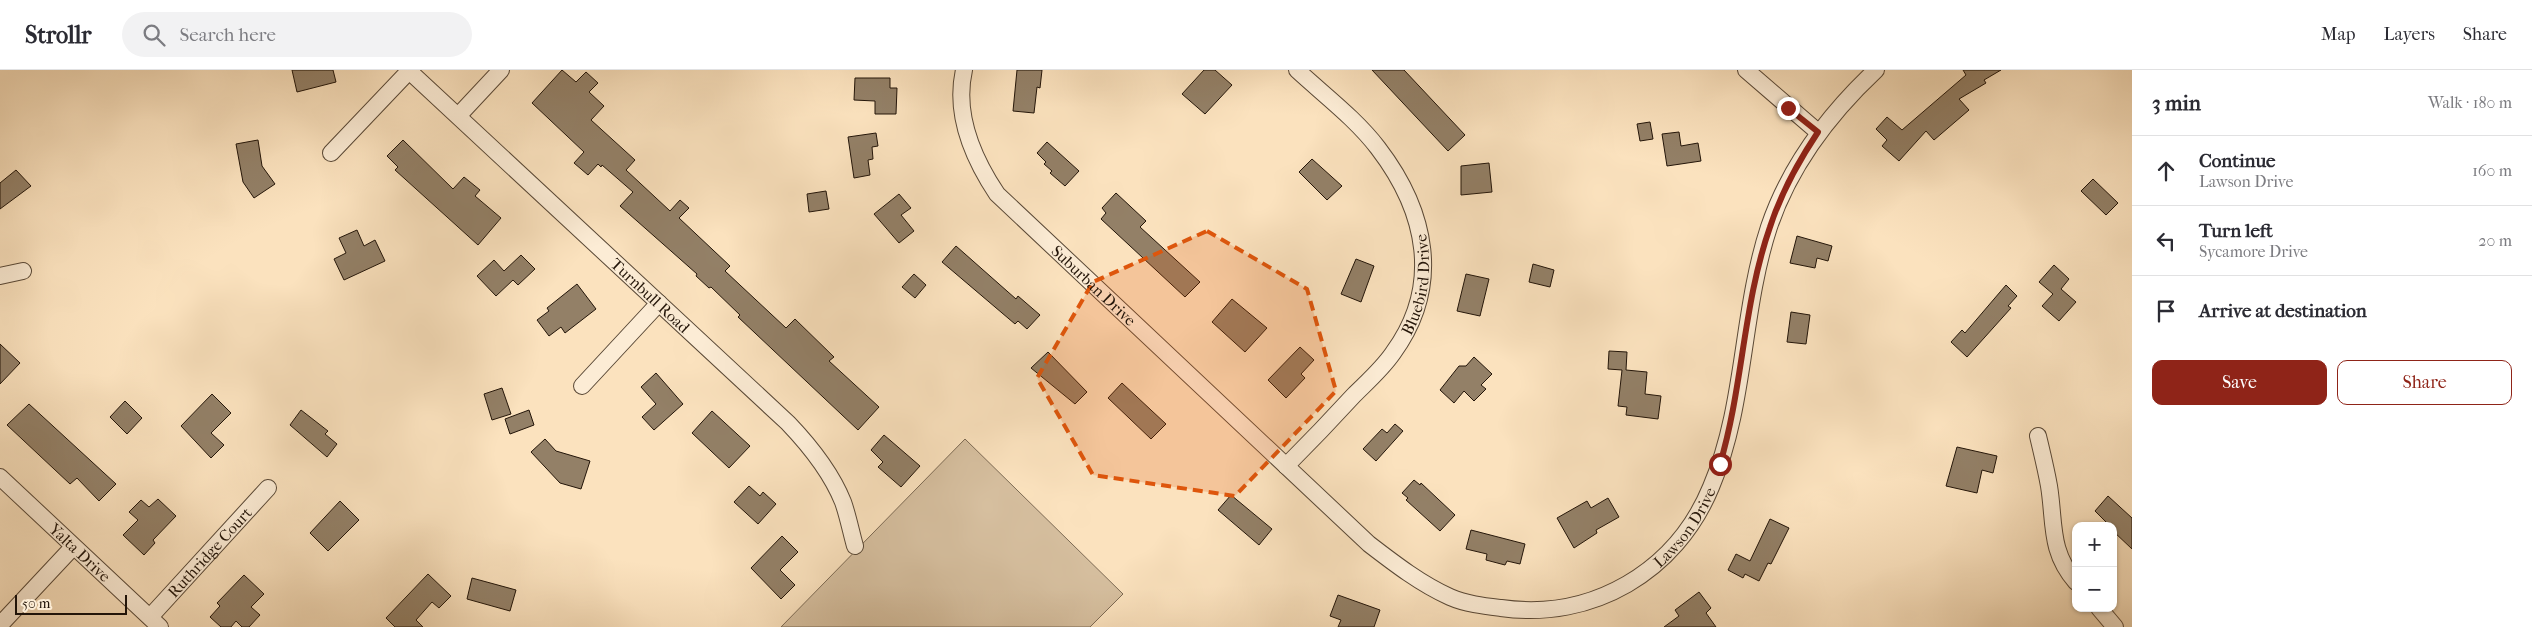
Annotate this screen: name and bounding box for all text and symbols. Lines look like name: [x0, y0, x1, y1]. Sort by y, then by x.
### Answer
search box: [122, 12, 472, 57]
text: Strollr: [25, 21, 92, 49]
icon: search: [140, 21, 168, 49]
text: Search here: [180, 24, 276, 46]
text: Map: [2321, 24, 2355, 45]
text: Layers: [2383, 24, 2435, 45]
text: Share: [2463, 24, 2507, 45]
text: 3 min: [2152, 91, 2201, 115]
text: Walk · 180 m: [2428, 93, 2512, 112]
route end: [1777, 97, 1800, 120]
text: Continue: [2199, 150, 2275, 172]
icon: ahead: [2152, 157, 2180, 185]
text: 160 m: [2472, 161, 2512, 180]
text: Lawson Drive: [2199, 172, 2293, 191]
text: Turn left: [2199, 220, 2273, 242]
icon: left: [2152, 227, 2180, 255]
text: 20 m: [2478, 231, 2512, 250]
street label: Bluebird Drive: [1397, 232, 1433, 338]
street label: Suburban Drive: [1047, 241, 1140, 330]
text: Sycamore Drive: [2199, 242, 2308, 261]
street label: Turnbull Road: [607, 254, 694, 337]
icon: arrive: [2152, 297, 2180, 325]
text: Arrive at destination: [2199, 300, 2367, 322]
button: Save: [2152, 360, 2327, 405]
button: Share: [2337, 360, 2512, 405]
route start: [1709, 453, 1732, 476]
street label: Lawson Drive: [1650, 484, 1720, 571]
street label: Ruthridge Court: [164, 503, 256, 601]
street label: Yalta Drive: [45, 519, 115, 586]
map controls: [2072, 522, 2117, 612]
button: +: [2072, 522, 2117, 567]
button: −: [2072, 567, 2117, 612]
scale bar: [15, 592, 128, 615]
text: 50 m: [22, 595, 50, 612]

